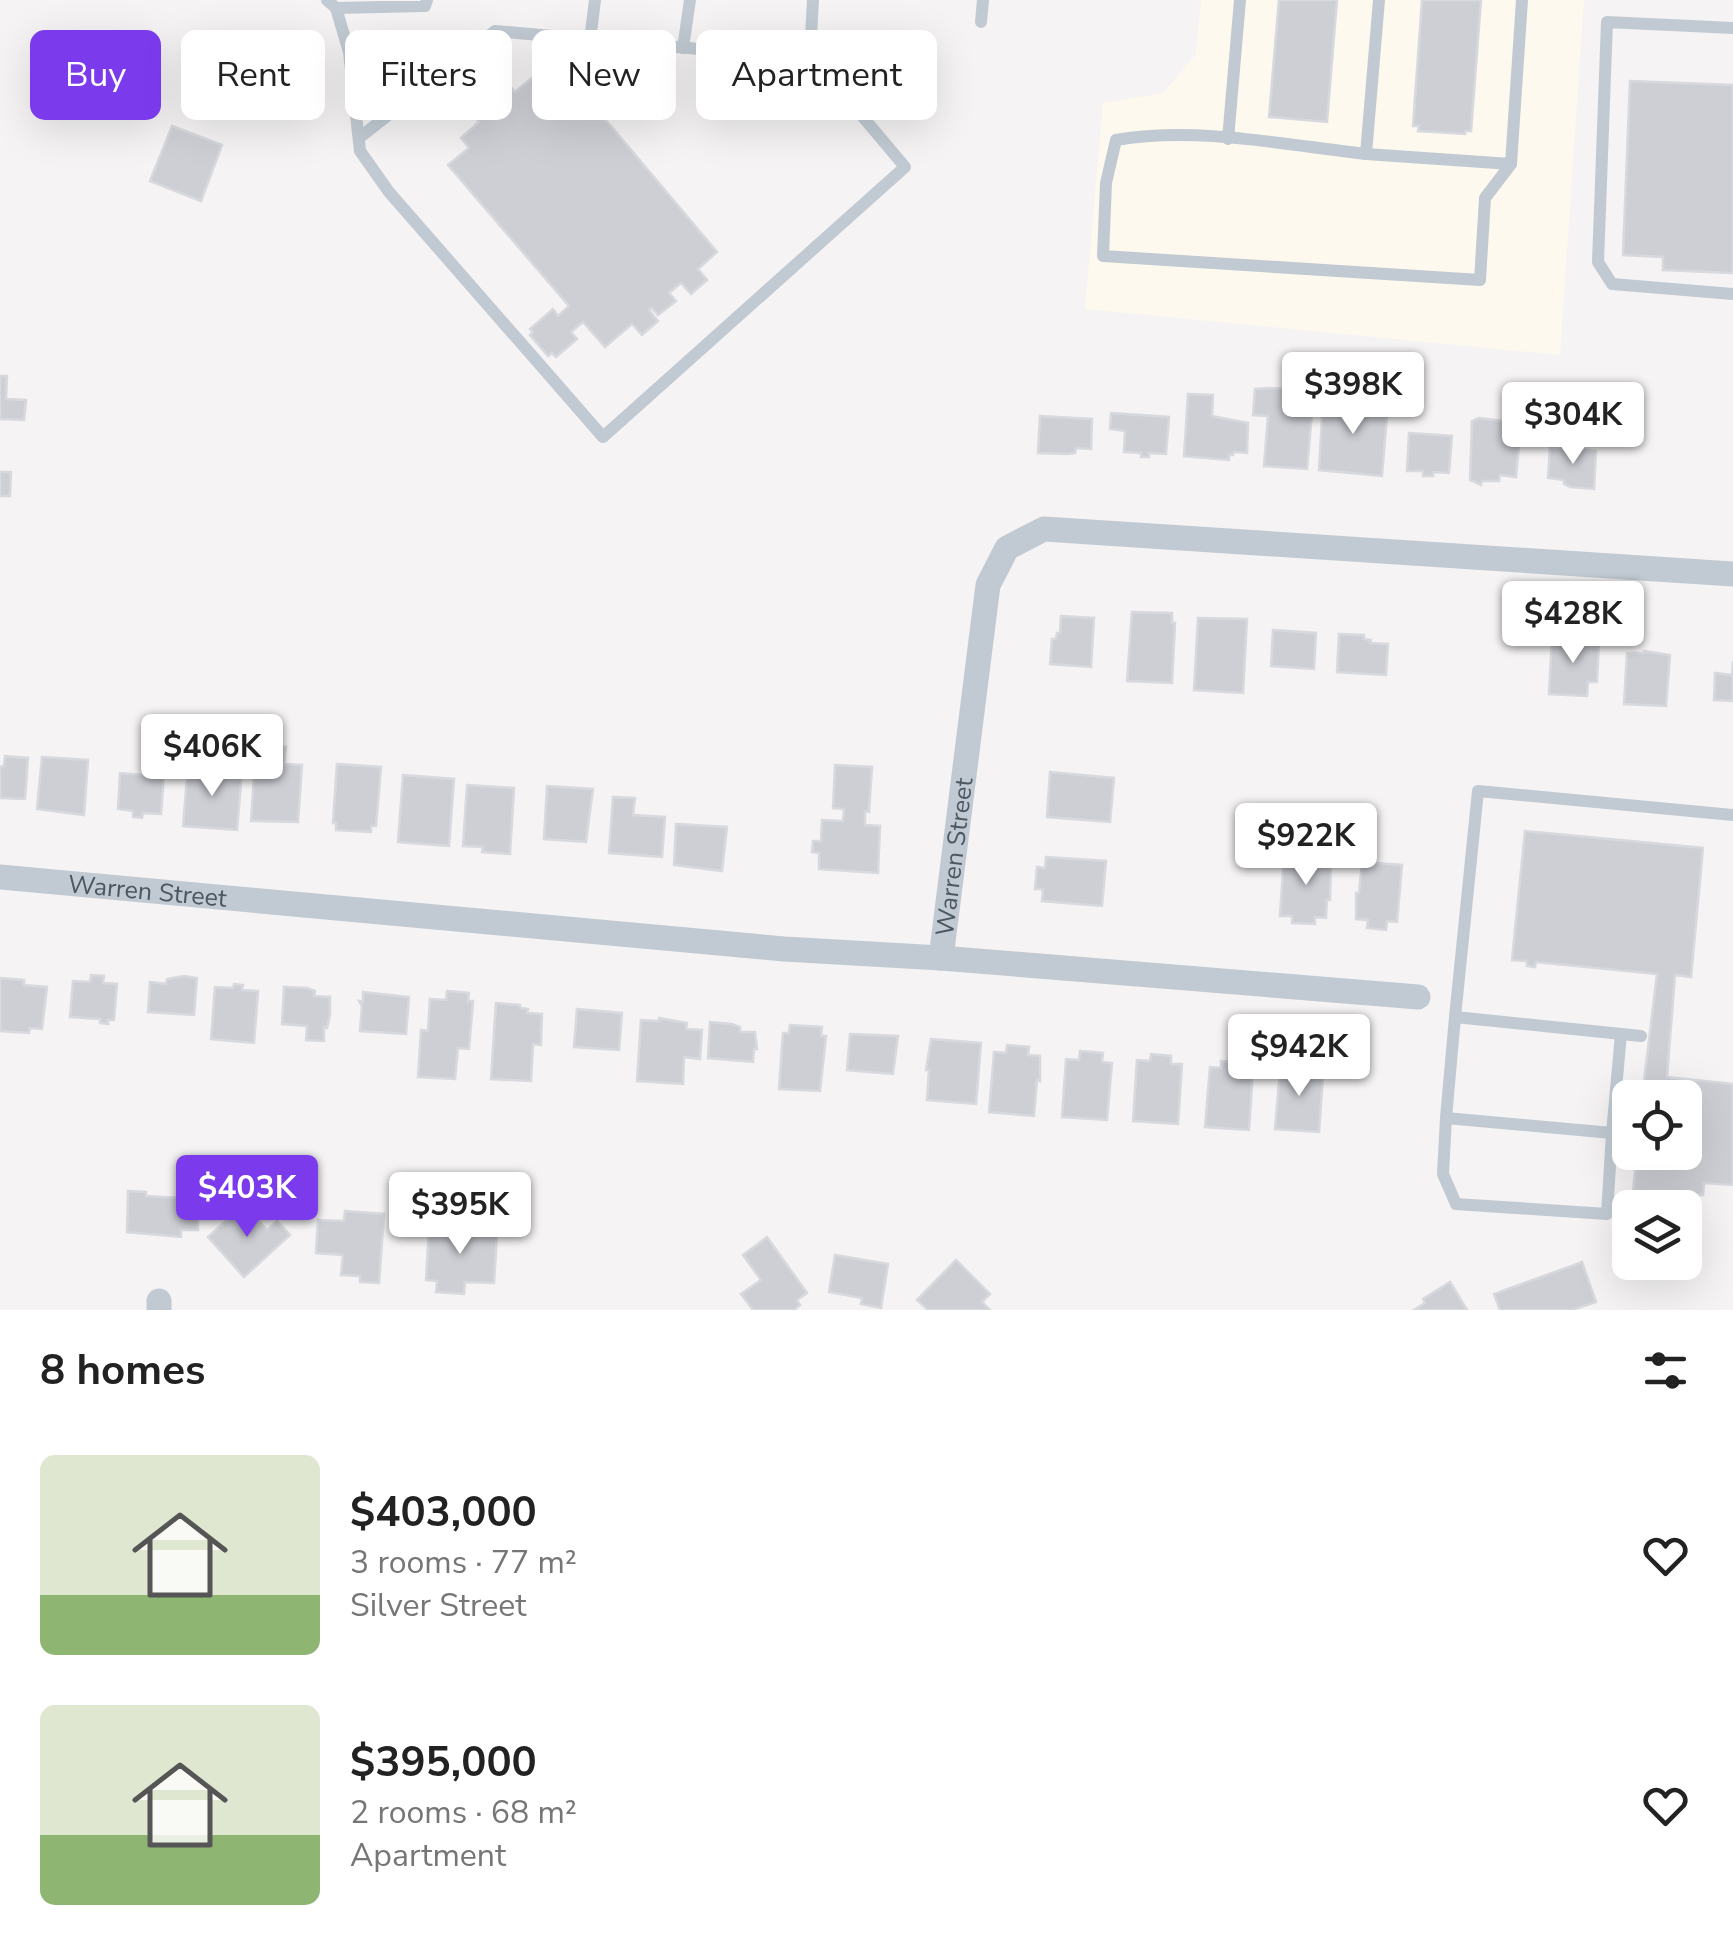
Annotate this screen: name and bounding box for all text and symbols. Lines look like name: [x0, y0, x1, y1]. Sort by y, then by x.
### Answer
chip: Buy: [30, 30, 161, 120]
chip: Rent: [181, 30, 325, 120]
chip: Filters: [345, 30, 512, 120]
chip: New: [532, 30, 676, 120]
chip: Apartment: [696, 30, 937, 120]
pin: $398K: [1283, 352, 1423, 437]
text: $398K: [1304, 363, 1402, 406]
pin: $304K: [1503, 382, 1643, 467]
text: $304K: [1524, 393, 1622, 436]
pin: $428K: [1503, 581, 1643, 666]
text: $428K: [1524, 592, 1622, 635]
pin: $406K: [142, 714, 282, 799]
text: $406K: [163, 725, 261, 768]
street label: Warren Street: [928, 776, 982, 938]
pin: $922K: [1236, 803, 1376, 888]
text: $922K: [1257, 814, 1355, 857]
street label: Warren Street: [66, 867, 228, 916]
pin: $942K: [1229, 1014, 1369, 1099]
text: $942K: [1250, 1025, 1348, 1068]
map controls: [1612, 1080, 1702, 1280]
button: locate: [1612, 1080, 1702, 1170]
pin: $403K: [177, 1155, 317, 1240]
text: $403K: [198, 1166, 296, 1209]
pin: $395K: [390, 1172, 530, 1257]
text: $395K: [411, 1183, 509, 1226]
button: layers: [1612, 1190, 1702, 1280]
text: 8 homes: [40, 1342, 205, 1399]
icon: filters: [1638, 1343, 1693, 1398]
text: $403,000: [350, 1484, 537, 1541]
icon: home: [120, 1495, 240, 1615]
icon: heart: [1638, 1528, 1693, 1583]
text: 3 rooms · 77 m²: [350, 1541, 577, 1584]
text: Silver Street: [350, 1584, 526, 1627]
text: $395,000: [350, 1734, 537, 1791]
icon: home: [120, 1745, 240, 1865]
icon: heart: [1638, 1778, 1693, 1833]
text: 2 rooms · 68 m²: [350, 1791, 577, 1834]
text: Apartment: [350, 1834, 506, 1877]

